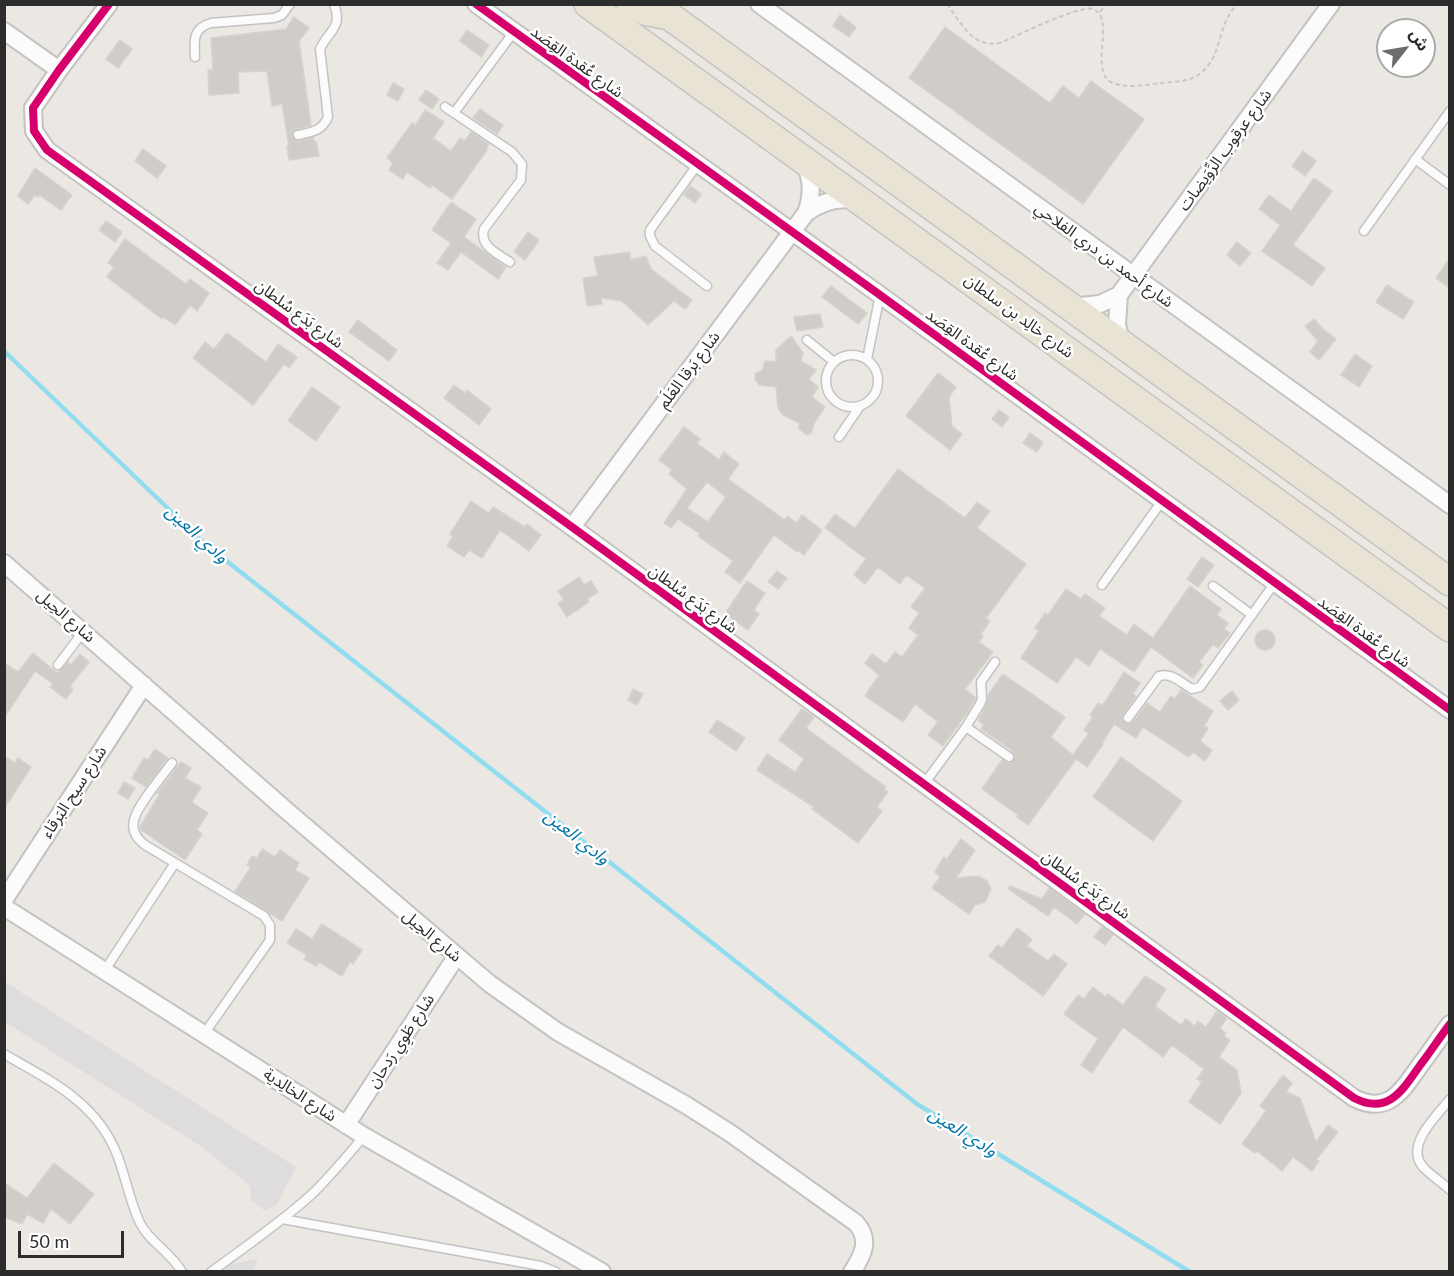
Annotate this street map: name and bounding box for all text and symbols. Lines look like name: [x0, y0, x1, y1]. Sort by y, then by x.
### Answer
north arrow: [1376, 18, 1436, 78]
street label: شارع عُقدة القِصَد: [527, 22, 627, 102]
text: ش: [1406, 25, 1434, 54]
street label: شارع عرقوب الرِّوَيضات: [1174, 85, 1276, 215]
street label: شارع أحمد بن دري الفلاحي: [1031, 198, 1177, 312]
street label: شارع خالِد بن سلطان: [961, 270, 1077, 362]
street label: شارع بَدَع سُلطان: [251, 275, 347, 353]
street label: شارع عُقدة القِصَد: [922, 305, 1022, 385]
street label: شارع بَرقا العَلَم: [654, 328, 724, 412]
water label: وادي العين: [161, 500, 233, 568]
street label: شارع بَدَع سُلطان: [645, 560, 741, 638]
street label: شارع الحِيل: [33, 585, 99, 647]
street label: شارع عُقدة القِصَد: [1314, 592, 1414, 672]
street label: شارع سيح البَرقاء: [37, 742, 111, 842]
water label: وادي العين: [540, 805, 614, 869]
street label: شارع بَدَع سُلطان: [1038, 846, 1134, 924]
street label: شارع الحِيل: [399, 906, 465, 966]
street label: شارع طَوِي رَدحان: [364, 990, 438, 1092]
street label: شارع الخالِدية: [260, 1064, 340, 1126]
water label: وادي العين: [925, 1102, 1001, 1162]
scale bar: [21, 1219, 128, 1257]
text: 50 m: [29, 1230, 69, 1252]

